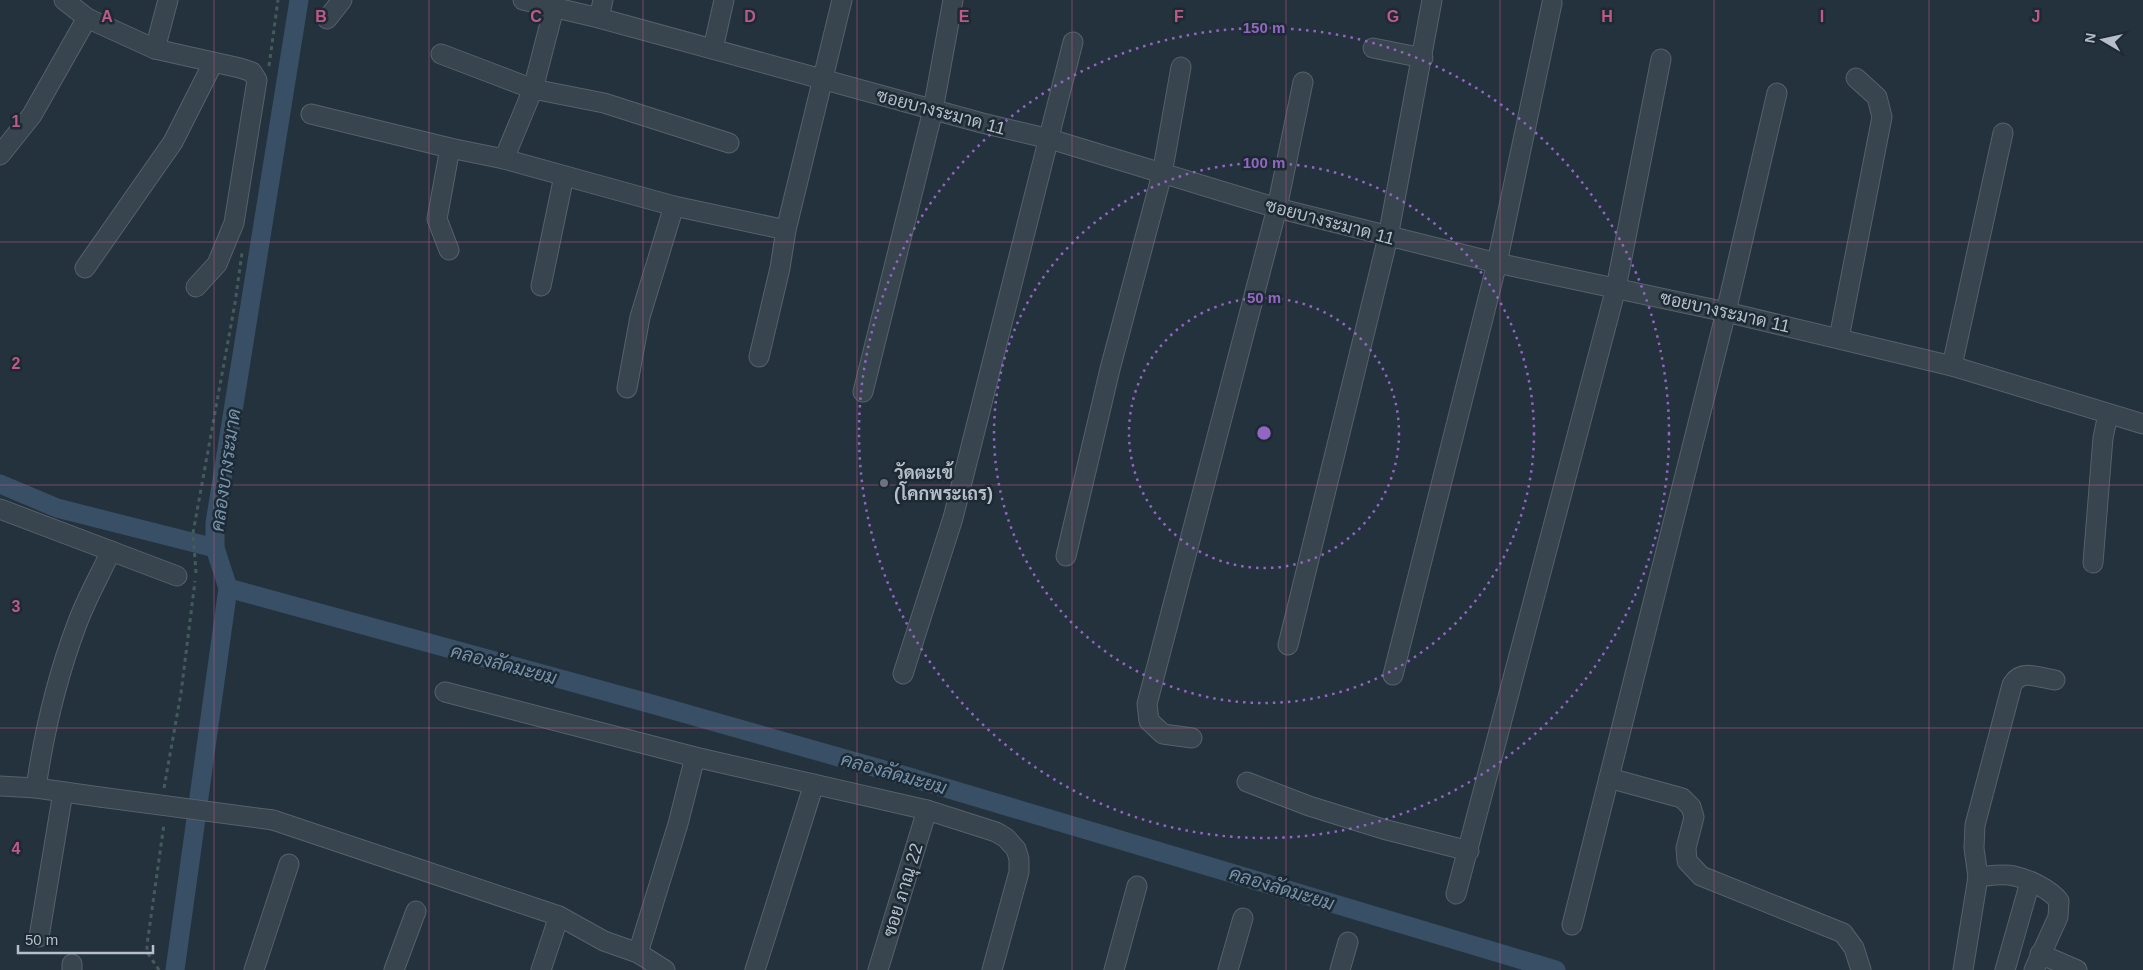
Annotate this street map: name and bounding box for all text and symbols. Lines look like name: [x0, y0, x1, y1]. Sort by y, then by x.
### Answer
text: A: [101, 8, 113, 25]
text: B: [315, 8, 327, 25]
text: C: [530, 8, 542, 25]
text: D: [744, 8, 756, 25]
text: E: [959, 8, 970, 25]
text: F: [1174, 8, 1184, 25]
text: G: [1387, 8, 1399, 25]
text: H: [1601, 8, 1613, 25]
text: I: [1820, 8, 1824, 25]
text: J: [2032, 8, 2040, 25]
north arrow: [2078, 15, 2128, 65]
text: 150 m: [1243, 19, 1285, 36]
text: N: [2081, 32, 2099, 44]
street label: ซอยบางระมาด 11: [874, 85, 1008, 139]
text: 1: [12, 113, 21, 130]
text: 100 m: [1243, 154, 1285, 171]
street label: ซอยบางระมาด 11: [1263, 195, 1397, 249]
street label: ซอยบางระมาด 11: [1658, 287, 1792, 337]
text: 50 m: [1247, 289, 1281, 306]
text: 2: [12, 355, 21, 372]
water label: คลองบางระมาด: [206, 407, 245, 533]
centre of rings: [1255, 424, 1273, 442]
place label: วัดตะเข้ (โคกพระเถร): [894, 461, 993, 504]
marker: วัดตะเข้ (โคกพระเถร): [878, 477, 890, 489]
text: 3: [12, 598, 21, 615]
water label: คลองลัดมะยม: [449, 640, 559, 689]
water label: คลองลัดมะยม: [839, 748, 949, 799]
text: 4: [12, 840, 21, 857]
street label: ซอย ภาณุ 22: [879, 841, 929, 940]
water label: คลองลัดมะยม: [1227, 863, 1337, 915]
scale bar: [18, 922, 152, 954]
text: 50 m: [25, 931, 58, 948]

